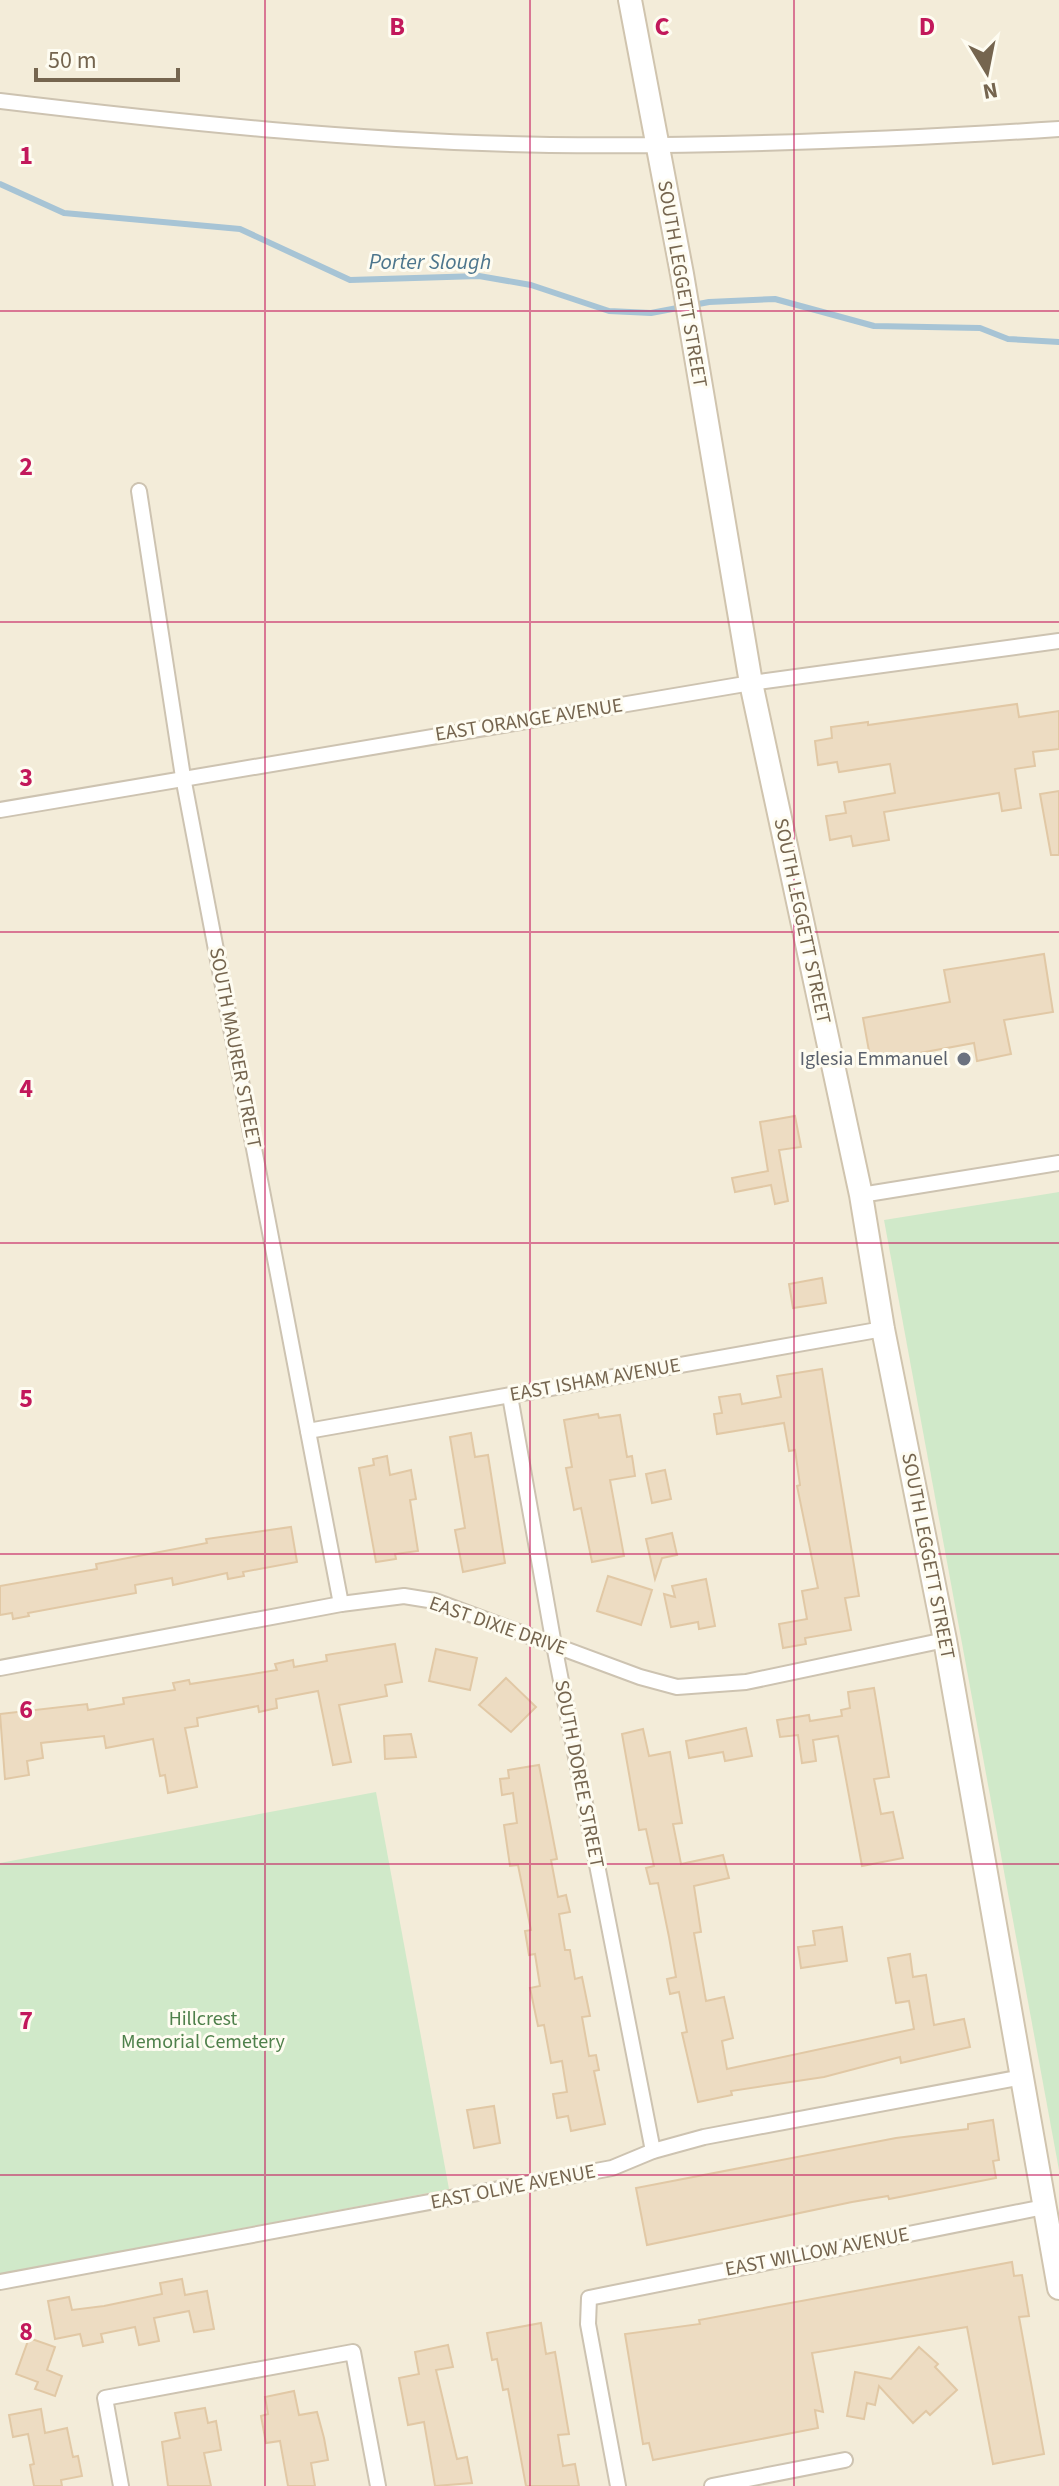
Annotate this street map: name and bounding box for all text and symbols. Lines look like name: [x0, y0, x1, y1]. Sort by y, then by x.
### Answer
text: B: [389, 8, 405, 45]
text: C: [654, 8, 670, 45]
text: D: [919, 8, 935, 45]
scale bar: [36, 32, 178, 82]
north arrow: [947, 32, 1027, 112]
text: 50 m: [48, 43, 97, 78]
text: N: [980, 74, 1000, 108]
text: 1: [19, 137, 33, 174]
street label: SOUTH LEGGETT STREET: [650, 178, 714, 390]
water label: Porter Slough: [369, 246, 491, 278]
text: 2: [19, 448, 33, 485]
street label: EAST ORANGE AVENUE: [433, 691, 625, 749]
text: 3: [19, 759, 33, 796]
street label: SOUTH LEGGETT STREET: [767, 816, 838, 1027]
street label: SOUTH MAURER STREET: [202, 945, 268, 1151]
place label: Iglesia Emmanuel: [800, 1045, 948, 1073]
marker: Iglesia Emmanuel: [955, 1050, 973, 1068]
text: 4: [19, 1070, 33, 1107]
street label: EAST ISHAM AVENUE: [508, 1351, 682, 1409]
text: 5: [19, 1380, 33, 1417]
street label: SOUTH LEGGETT STREET: [894, 1450, 962, 1662]
street label: EAST DIXIE DRIVE: [425, 1589, 571, 1663]
street label: SOUTH DOREE STREET: [547, 1678, 611, 1871]
text: 6: [19, 1691, 33, 1728]
text: 7: [19, 2002, 33, 2039]
park label: Hillcrest Memorial Cemetery: [121, 2005, 286, 2056]
street label: EAST OLIVE AVENUE: [428, 2157, 598, 2217]
street label: EAST WILLOW AVENUE: [723, 2220, 911, 2284]
text: 8: [19, 2313, 33, 2350]

